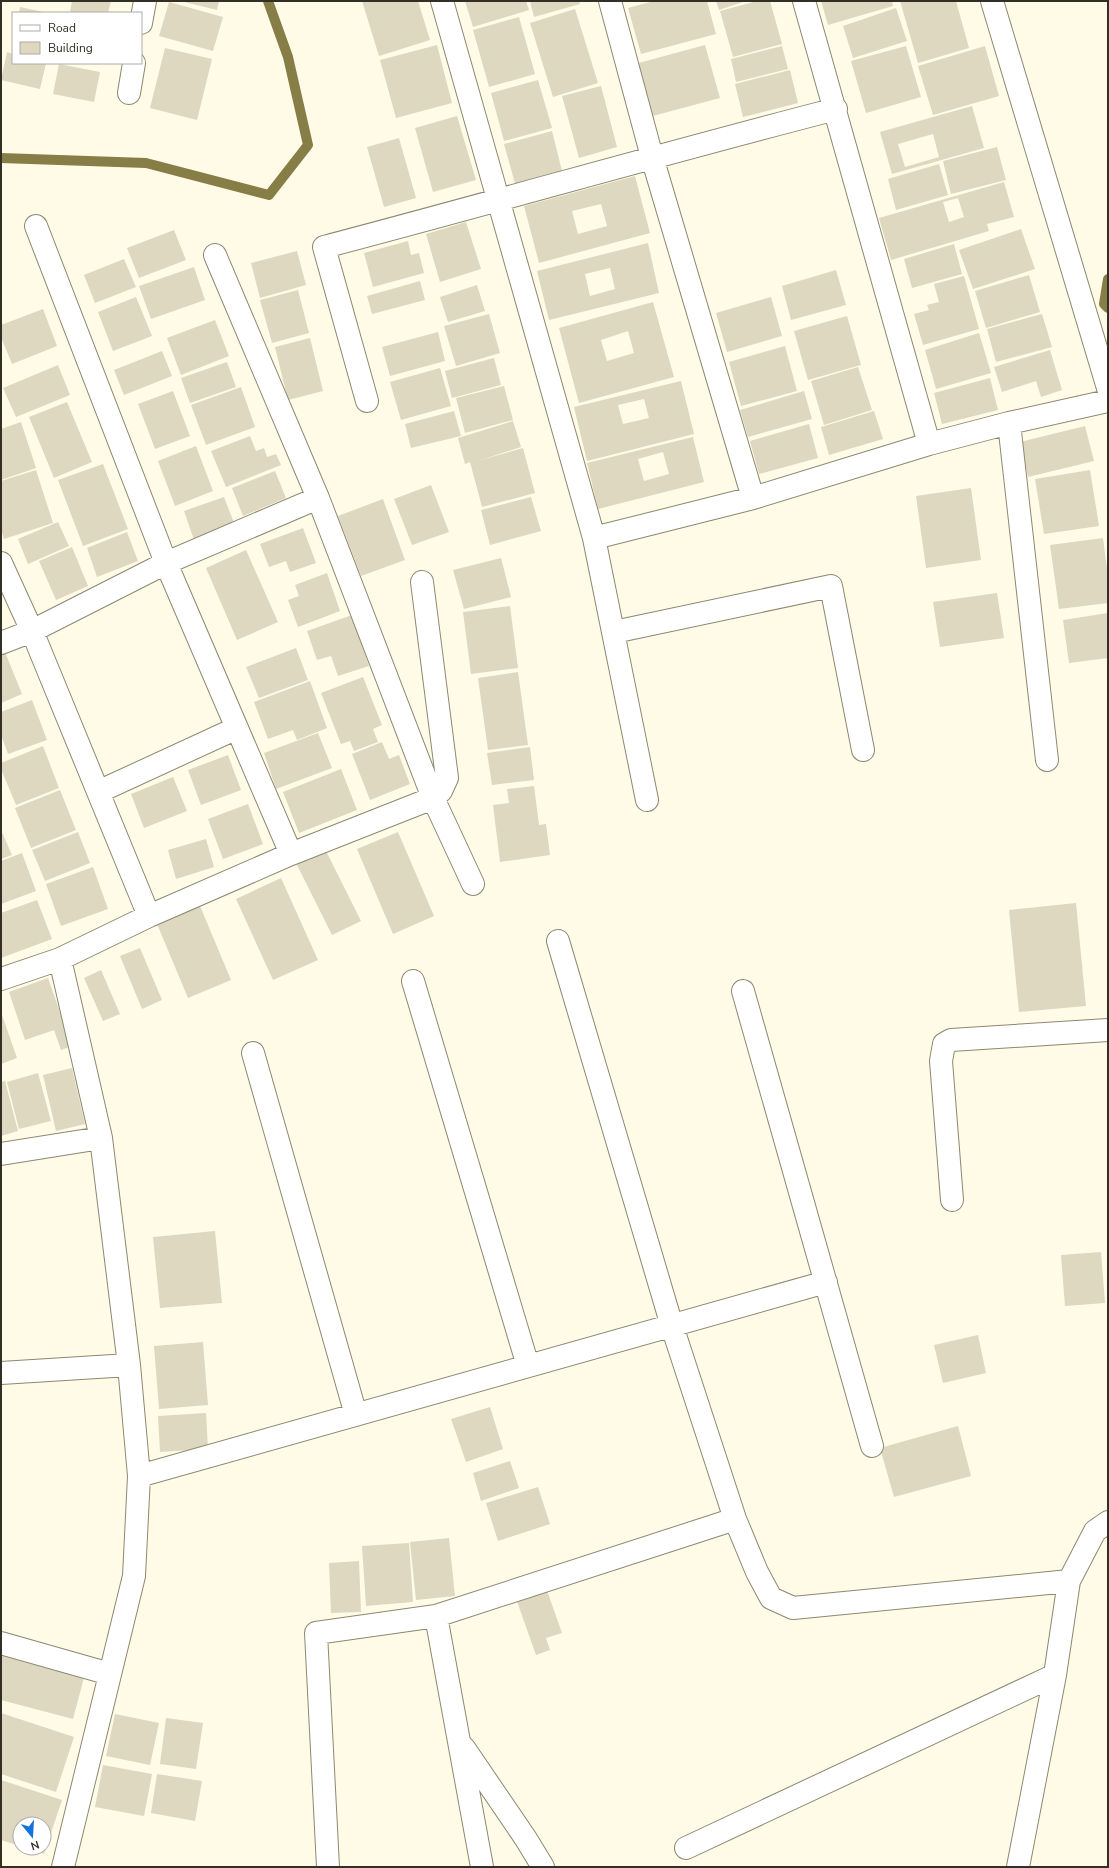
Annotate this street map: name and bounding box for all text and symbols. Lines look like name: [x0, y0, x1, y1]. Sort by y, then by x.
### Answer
legend: [12, 12, 142, 64]
text: Road: [48, 20, 76, 36]
text: Building: [48, 40, 93, 56]
north arrow: [12, 1816, 52, 1856]
text: N: [29, 1837, 41, 1853]

